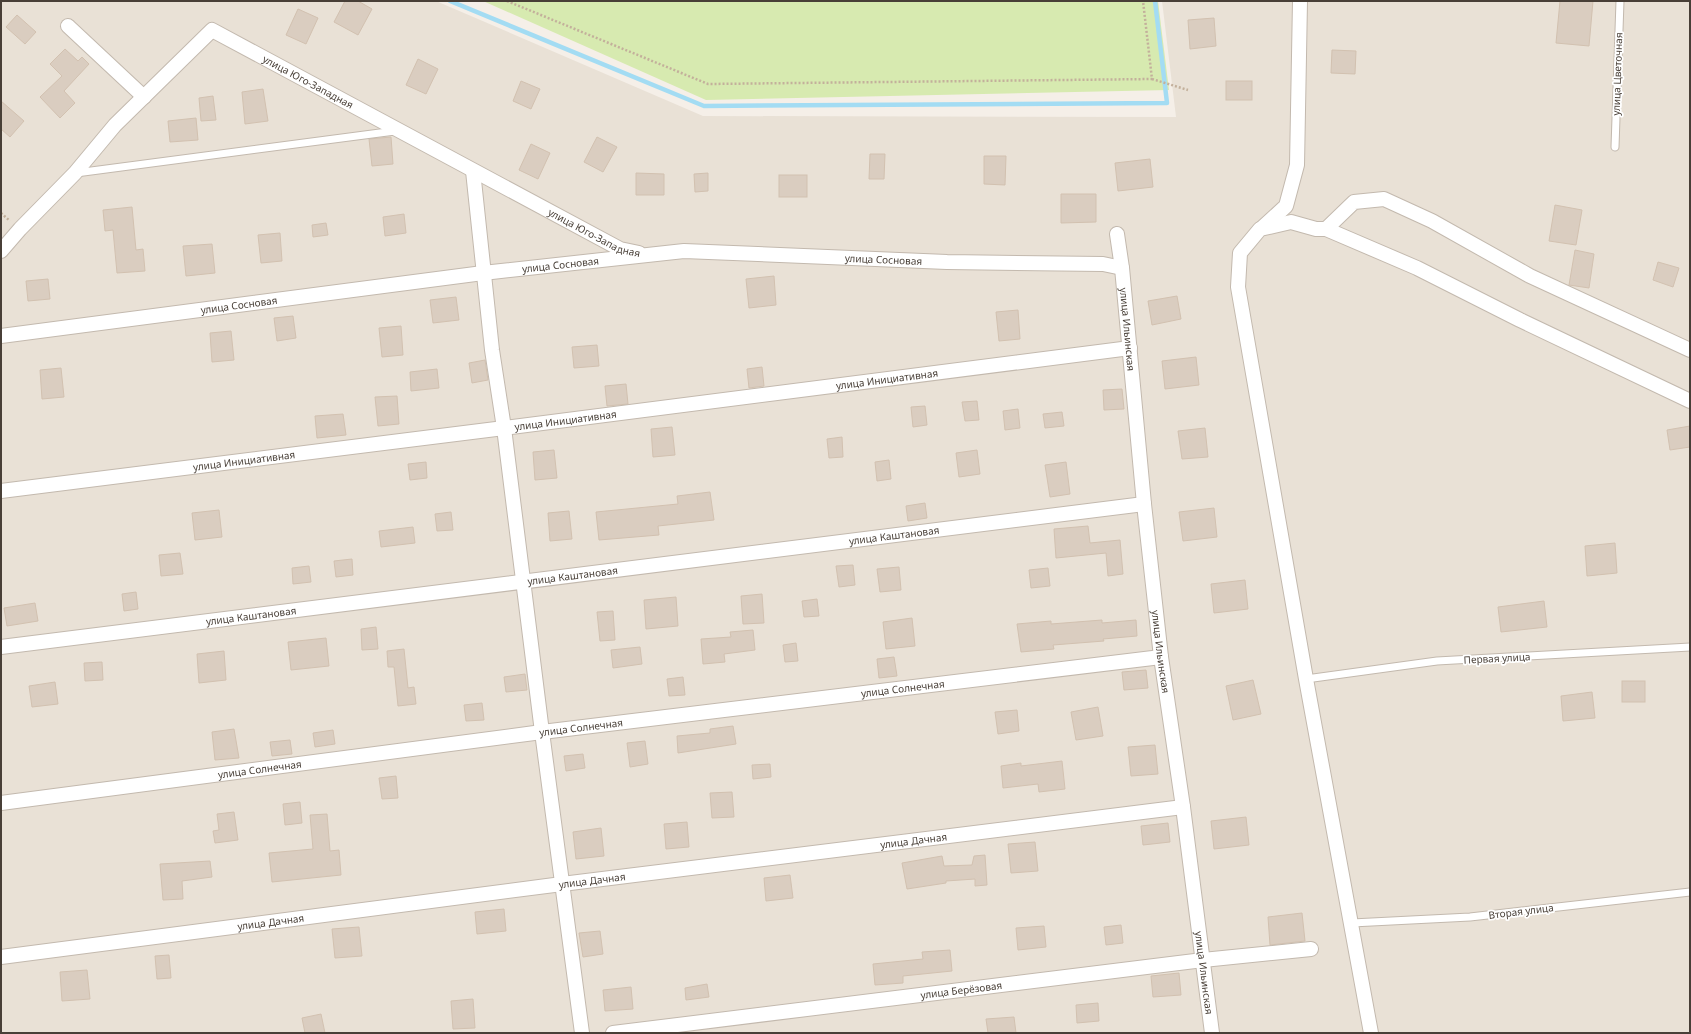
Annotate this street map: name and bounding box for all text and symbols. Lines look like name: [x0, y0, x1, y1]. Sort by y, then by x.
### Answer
street label: улица Цветочная: [1609, 32, 1625, 116]
street label: улица Юго-Западная: [260, 52, 356, 112]
street label: улица Юго-Западная: [546, 205, 642, 260]
street label: улица Сосновая: [845, 251, 922, 268]
street label: улица Сосновая: [521, 253, 600, 276]
street label: улица Ильинская: [1117, 287, 1139, 372]
street label: улица Сосновая: [200, 293, 278, 317]
street label: улица Инициативная: [835, 366, 939, 393]
street label: улица Инициативная: [514, 407, 617, 434]
street label: улица Инициативная: [192, 447, 296, 474]
street label: улица Каштановая: [848, 523, 940, 548]
street label: улица Каштановая: [527, 563, 619, 588]
street label: улица Каштановая: [205, 603, 297, 628]
street label: улица Ильинская: [1149, 609, 1173, 694]
street label: Первая улица: [1463, 649, 1531, 667]
street label: улица Солнечная: [860, 676, 945, 700]
street label: улица Солнечная: [538, 715, 624, 739]
street label: улица Солнечная: [217, 757, 302, 781]
street label: улица Дачная: [879, 829, 948, 851]
street label: улица Дачная: [558, 869, 626, 891]
street label: Вторая улица: [1488, 900, 1554, 922]
street label: улица Дачная: [236, 911, 305, 933]
street label: улица Ильинская: [1192, 930, 1217, 1015]
street label: улица Берёзовая: [920, 978, 1003, 1002]

